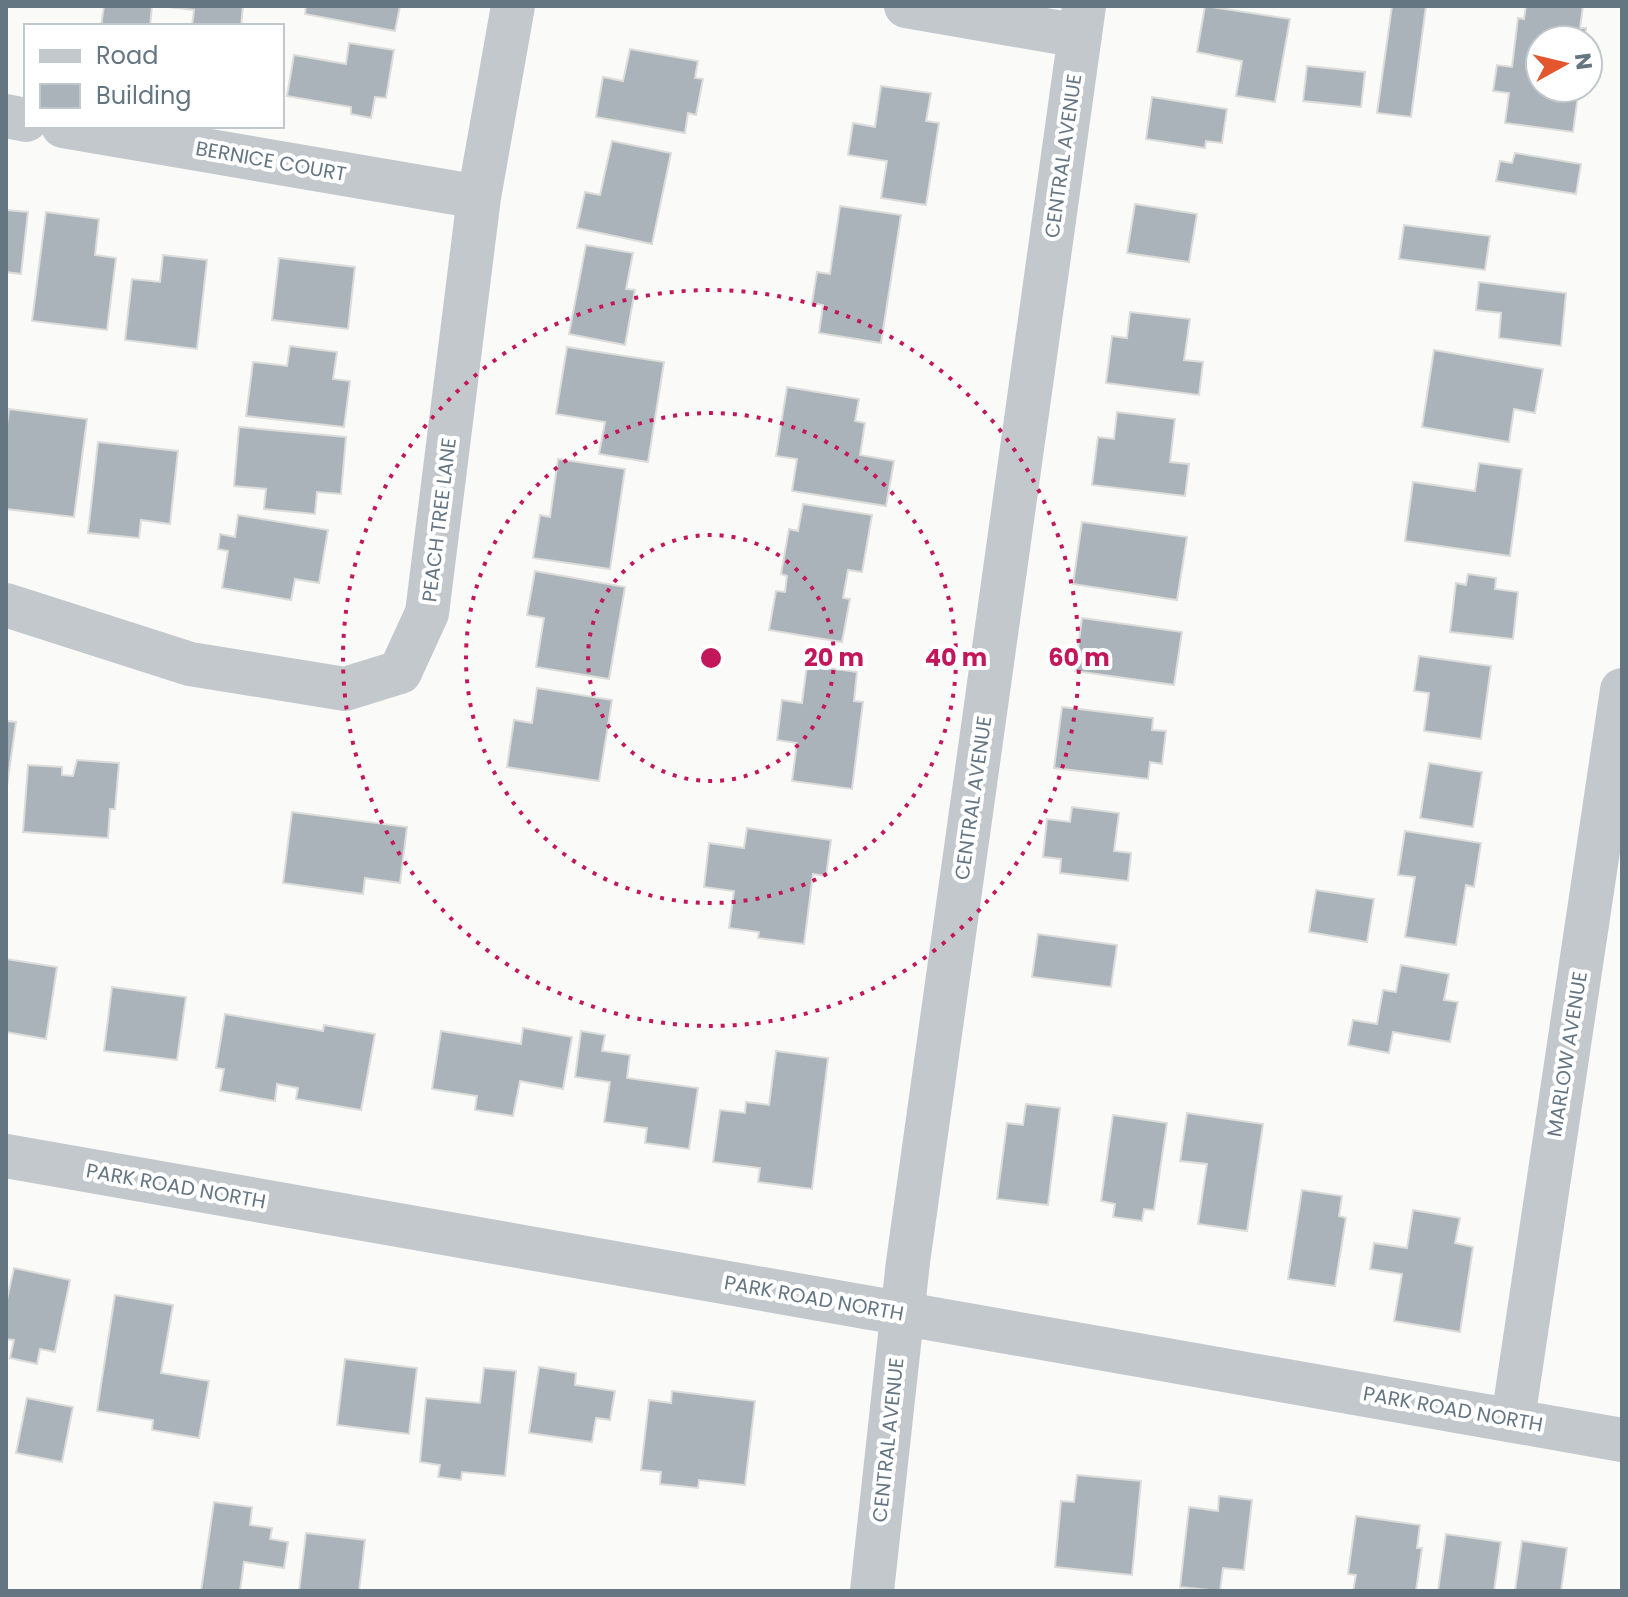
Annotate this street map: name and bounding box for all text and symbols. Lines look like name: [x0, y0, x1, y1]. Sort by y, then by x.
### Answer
legend: [24, 24, 284, 128]
north arrow: [1524, 24, 1604, 104]
text: Road: [96, 39, 158, 72]
text: N: [1567, 51, 1600, 72]
street label: CENTRAL AVENUE: [1038, 72, 1088, 240]
text: Building: [96, 79, 192, 112]
street label: BERNICE COURT: [194, 134, 349, 188]
street label: PEACH TREE LANE: [415, 436, 463, 604]
text: 20 m: [804, 641, 864, 674]
text: 40 m: [925, 641, 987, 674]
text: 60 m: [1048, 641, 1110, 674]
centre of rings: [697, 644, 725, 672]
street label: CENTRAL AVENUE: [948, 714, 998, 882]
street label: MARLOW AVENUE: [1540, 969, 1594, 1139]
street label: PARK ROAD NORTH: [84, 1156, 268, 1216]
street label: PARK ROAD NORTH: [722, 1268, 906, 1328]
street label: CENTRAL AVENUE: [865, 1356, 911, 1524]
street label: PARK ROAD NORTH: [1361, 1379, 1545, 1439]

